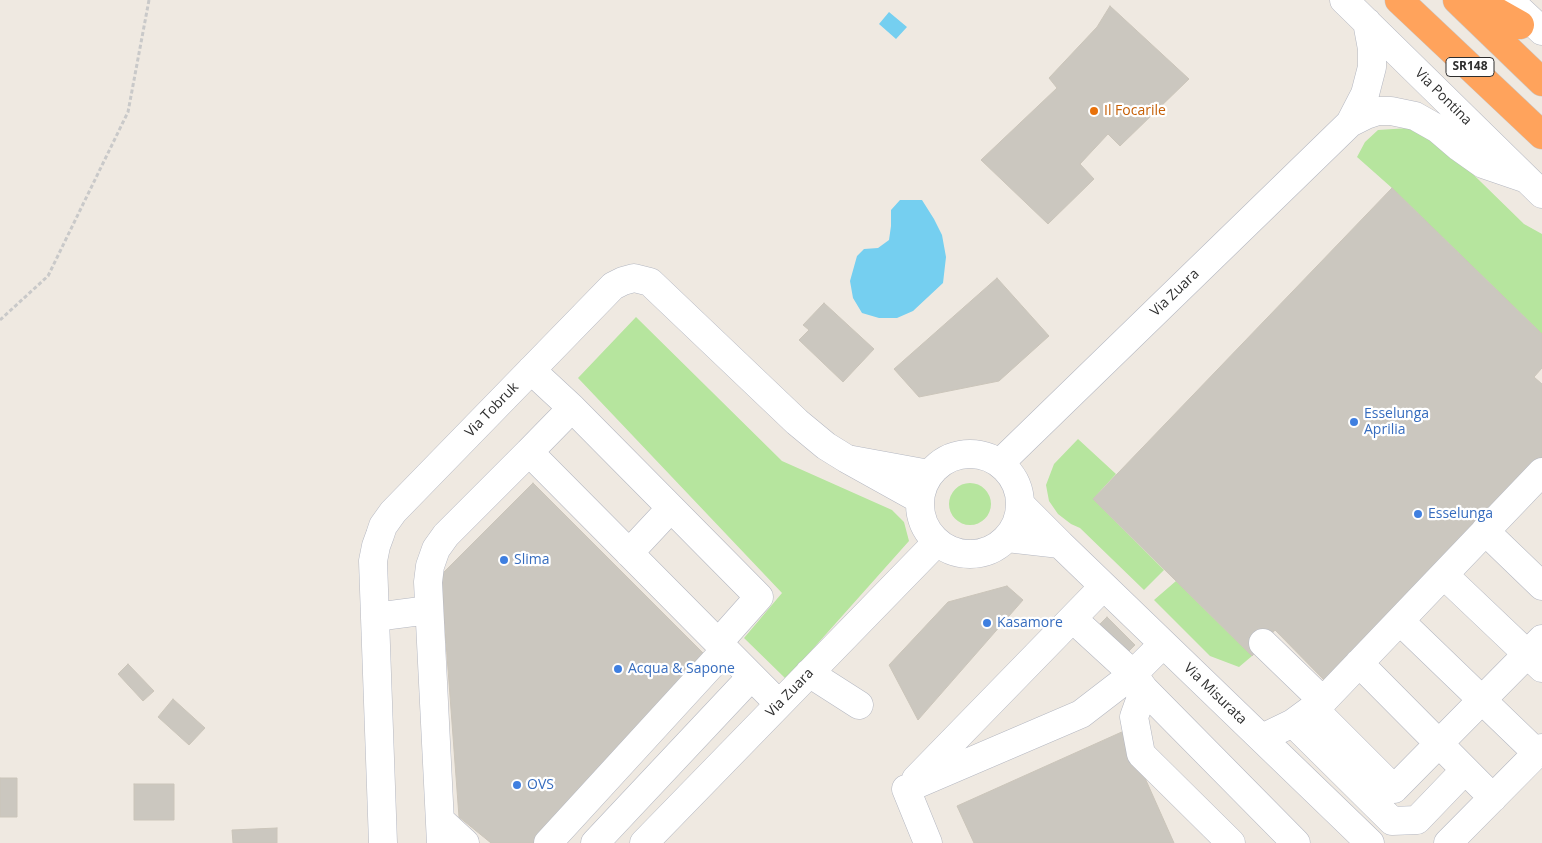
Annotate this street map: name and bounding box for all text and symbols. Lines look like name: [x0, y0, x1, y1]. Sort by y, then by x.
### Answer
road number: SR148: [1446, 58, 1494, 76]
street label: Via Pontina: [1411, 65, 1475, 129]
place label: Il Focarile: [1104, 103, 1166, 119]
marker: Il Focarile: [1088, 105, 1100, 117]
street label: Via Zuara: [1147, 266, 1203, 320]
street label: Via Tobruk: [462, 379, 522, 441]
place label: Esselunga Aprilia: [1364, 406, 1429, 438]
marker: Esselunga Aprilia: [1348, 416, 1360, 428]
place label: Esselunga: [1428, 506, 1493, 522]
marker: Esselunga: [1412, 508, 1424, 520]
place label: Slima: [514, 552, 549, 568]
marker: Slima: [498, 554, 510, 566]
place label: Kasamore: [997, 615, 1063, 631]
marker: Kasamore: [981, 617, 993, 629]
street label: Via Misurata: [1180, 660, 1250, 728]
place label: Acqua & Sapone: [628, 661, 735, 677]
marker: Acqua & Sapone: [612, 663, 624, 675]
street label: Via Zuara: [763, 665, 817, 721]
place label: OVS: [527, 777, 554, 793]
marker: OVS: [511, 779, 523, 791]

